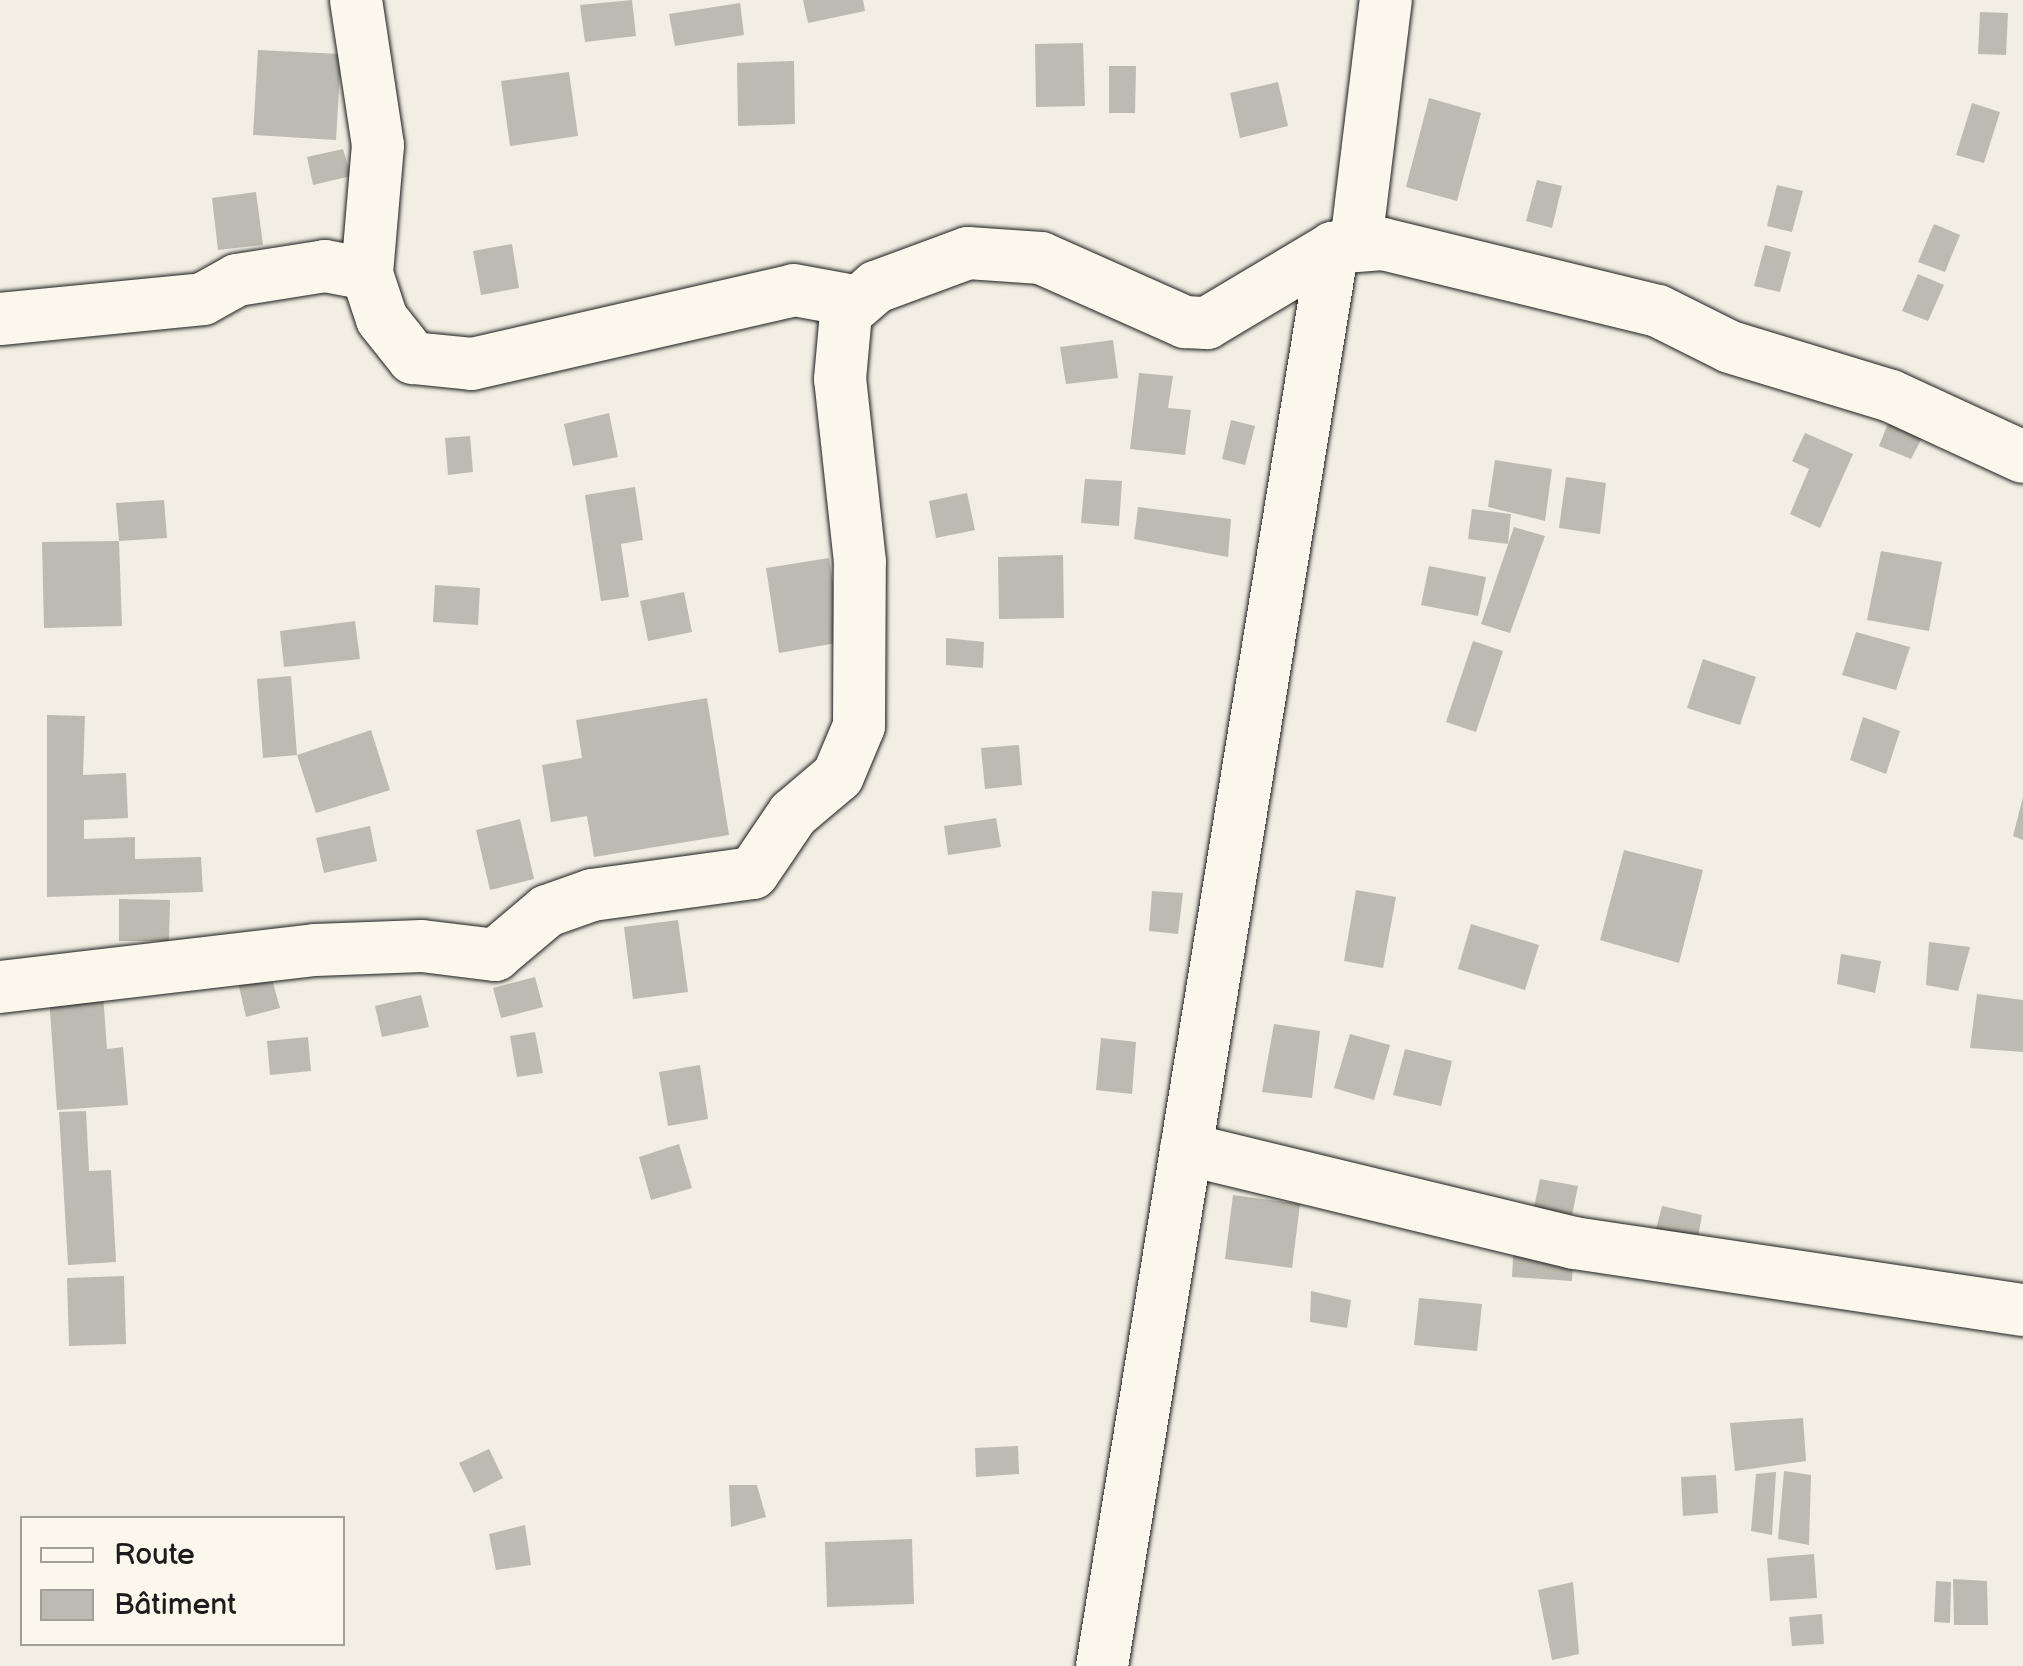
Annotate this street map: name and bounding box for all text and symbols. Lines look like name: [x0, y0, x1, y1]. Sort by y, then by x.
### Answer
legend: [20, 1516, 345, 1646]
text: Route: [114, 1537, 195, 1573]
text: Bâtiment: [114, 1587, 237, 1623]

